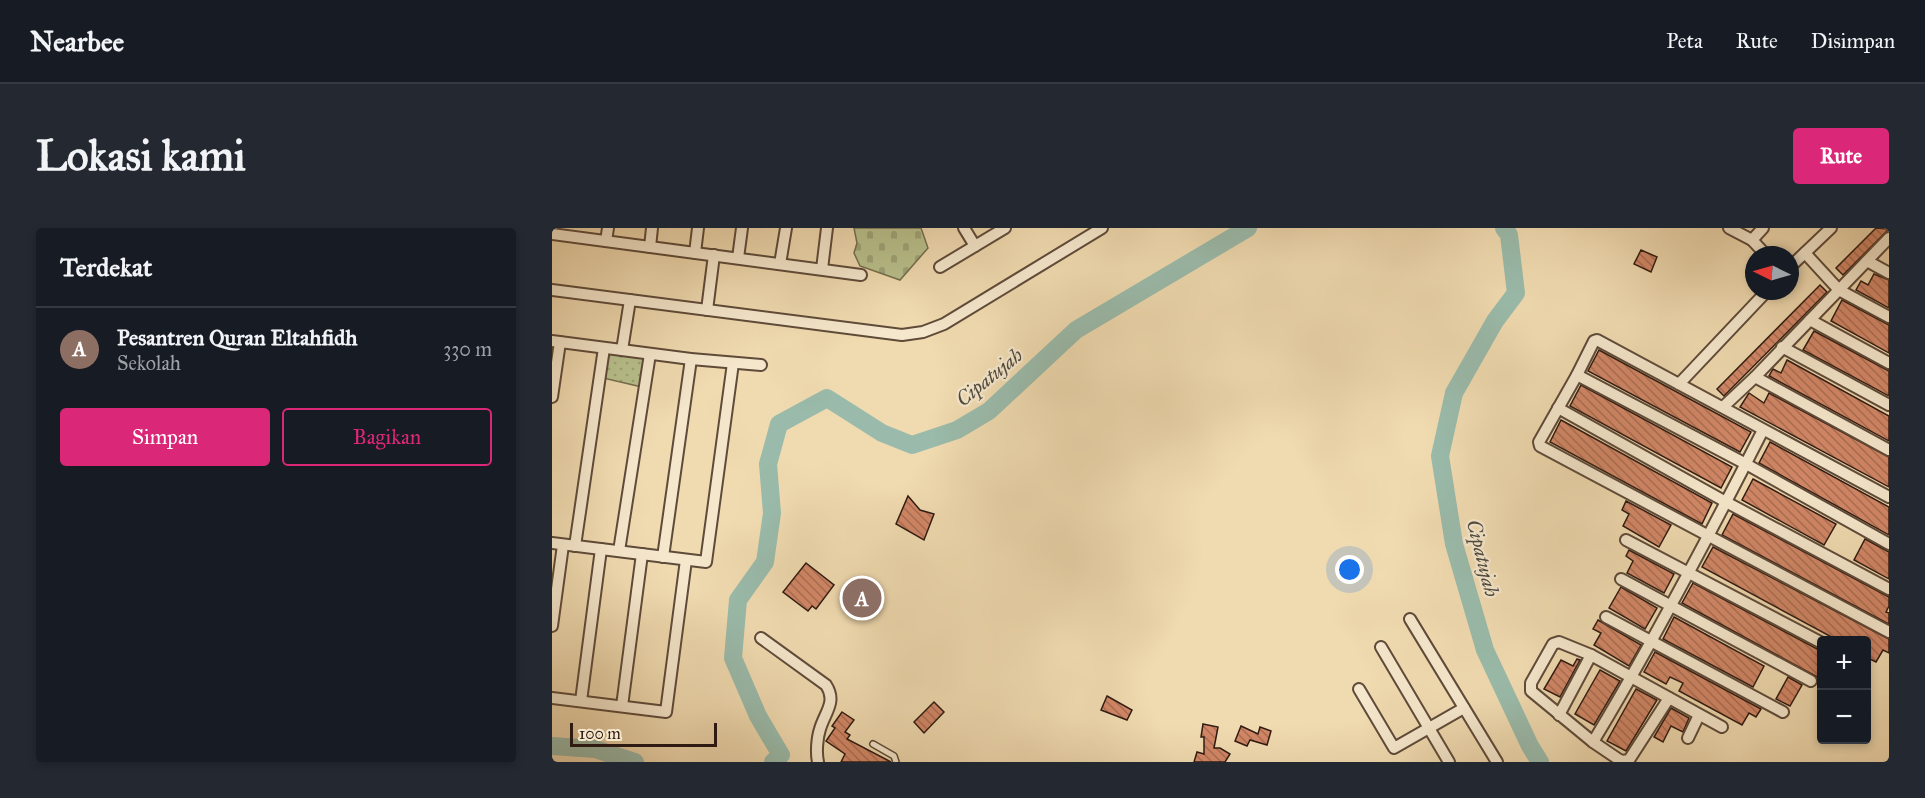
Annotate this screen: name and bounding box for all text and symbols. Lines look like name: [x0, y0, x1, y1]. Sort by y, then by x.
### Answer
text: Nearbee: [30, 24, 124, 59]
text: Peta: [1666, 28, 1703, 54]
text: Rute: [1736, 28, 1778, 54]
text: Disimpan: [1811, 28, 1895, 54]
button: Rute: [1793, 128, 1889, 184]
text: Lokasi kami: [36, 130, 246, 182]
north arrow: [1745, 246, 1799, 300]
text: Terdekat: [60, 251, 152, 283]
text: Pesantren Quran Eltahfidh: [117, 324, 357, 351]
text: A: [73, 337, 86, 361]
text: 330 m: [443, 337, 492, 361]
water label: Cipatujah: [951, 343, 1028, 412]
text: Sekolah: [117, 351, 181, 375]
button: Simpan: [60, 408, 270, 466]
button: Bagikan: [282, 408, 492, 466]
water label: Cipatujah: [1461, 517, 1504, 600]
your location: [1335, 555, 1364, 584]
pin: A: [842, 576, 882, 620]
map controls: [1817, 636, 1871, 744]
button: +: [1817, 636, 1871, 690]
button: −: [1817, 690, 1871, 744]
scale bar: [570, 720, 717, 748]
text: 100 m: [579, 724, 621, 743]

